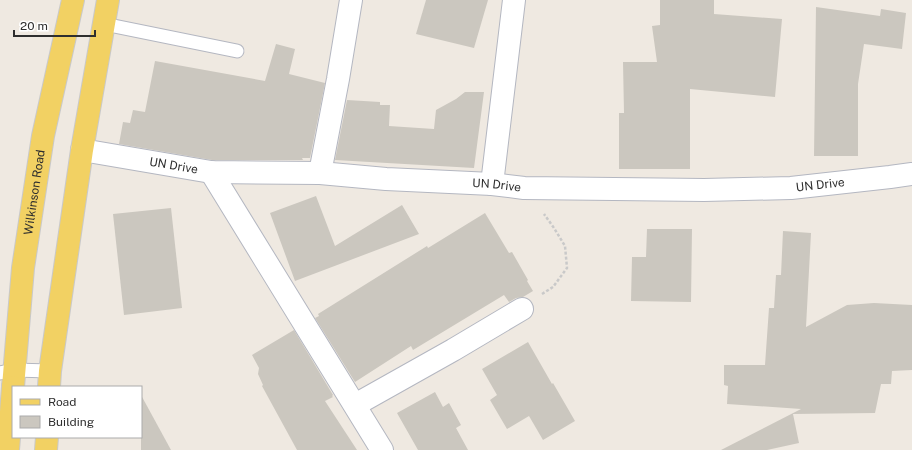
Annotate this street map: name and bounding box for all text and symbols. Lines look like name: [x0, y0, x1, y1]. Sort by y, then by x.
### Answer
scale bar: [14, 12, 95, 38]
text: 20 m: [20, 19, 48, 33]
street label: Wilkinson Road: [21, 149, 48, 236]
street label: UN Drive: [148, 155, 199, 177]
street label: UN Drive: [795, 175, 846, 194]
street label: UN Drive: [472, 176, 522, 195]
legend: [12, 386, 142, 438]
text: Road: [48, 395, 76, 409]
text: Building: [48, 415, 94, 429]

